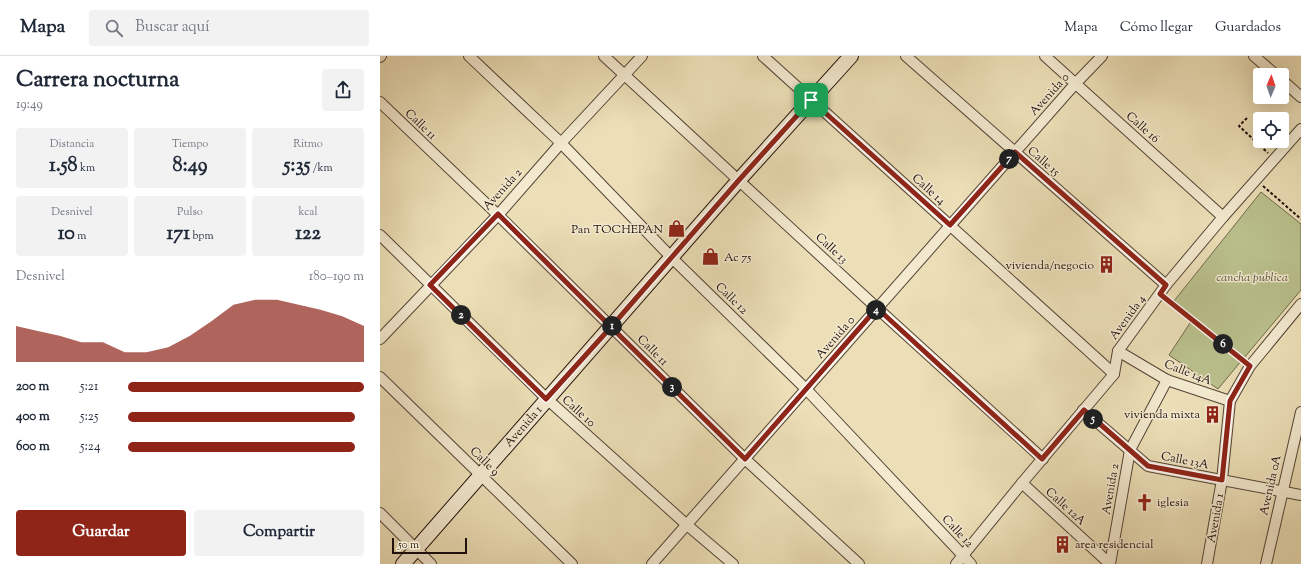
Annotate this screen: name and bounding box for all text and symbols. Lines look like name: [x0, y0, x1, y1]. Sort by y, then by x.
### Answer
search box: [89, 10, 369, 46]
text: Mapa: [20, 14, 65, 41]
icon: search: [103, 17, 125, 39]
text: Buscar aquí: [135, 17, 209, 38]
text: Mapa: [1064, 18, 1098, 38]
text: Cómo llegar: [1120, 18, 1193, 38]
text: Guardados: [1215, 18, 1281, 38]
text: Carrera nocturna: [16, 65, 179, 97]
north arrow: [1253, 68, 1289, 104]
map controls: [1253, 68, 1289, 148]
button: share: [322, 69, 364, 111]
street label: Avenida 0: [1026, 69, 1074, 120]
pin: [794, 83, 828, 117]
icon: arrive: [800, 89, 822, 111]
text: 19:49: [16, 96, 43, 114]
street label: Calle 11: [400, 105, 440, 144]
street label: Calle 16: [1122, 108, 1163, 148]
button: locate: [1253, 112, 1289, 148]
text: Distancia: [50, 136, 94, 152]
text: Tiempo: [172, 136, 208, 152]
text: Ritmo: [293, 136, 323, 152]
street label: Calle 15: [1023, 143, 1064, 181]
pin: 7: [999, 149, 1019, 169]
text: 7: [1006, 151, 1012, 167]
text: 1.58: [49, 152, 78, 181]
text: 8:49: [173, 152, 207, 181]
text: 5:35: [283, 152, 310, 181]
text: km: [78, 160, 95, 176]
text: /km: [310, 160, 333, 176]
street label: Avenida 2: [479, 164, 527, 215]
street label: Calle 14: [907, 170, 949, 210]
text: Desnivel: [51, 204, 93, 220]
text: Pulso: [177, 204, 203, 220]
text: kcal: [299, 204, 317, 220]
shop icon: Pan TOCHEPAN: [666, 219, 686, 239]
text: 10: [58, 220, 75, 249]
text: 171: [166, 220, 190, 249]
text: 122: [295, 220, 321, 249]
place label: Pan TOCHEPAN: [571, 221, 663, 239]
text: m: [75, 228, 86, 244]
text: bpm: [190, 228, 214, 244]
street label: Calle 13: [811, 229, 852, 269]
shop icon: Ac 75: [701, 247, 721, 267]
place label: Ac 75: [724, 249, 751, 267]
building icon: vivienda/negocio: [1097, 255, 1117, 275]
place label: vivienda/negocio: [1005, 257, 1094, 275]
text: Desnivel: [16, 268, 65, 286]
text: 180–190 m: [309, 268, 364, 286]
park label: cancha publica: [1216, 269, 1288, 287]
street label: Calle 12: [711, 279, 752, 319]
street label: Avenida 4: [1105, 291, 1150, 344]
pin: 4: [866, 300, 886, 320]
text: 4: [873, 302, 879, 318]
pin: 2: [451, 305, 471, 325]
text: 2: [458, 307, 464, 323]
street label: Avenida 0: [812, 312, 860, 363]
pin: 1: [602, 316, 622, 336]
text: 1: [610, 318, 614, 334]
street label: Calle 11: [633, 331, 672, 370]
pin: 6: [1213, 334, 1233, 354]
text: 6: [1220, 336, 1226, 352]
street label: Calle 14A: [1161, 356, 1214, 390]
pin: 3: [662, 377, 682, 397]
text: 200 m: [16, 378, 49, 396]
text: 5:21: [80, 378, 98, 396]
text: 3: [670, 379, 674, 395]
street label: Calle 10: [557, 392, 599, 432]
street label: Avenida 1: [501, 402, 547, 451]
building icon: vivienda mixta: [1203, 404, 1223, 424]
place label: vivienda mixta: [1124, 406, 1200, 424]
text: 400 m: [16, 408, 50, 426]
text: 5:25: [80, 408, 98, 426]
pin: 5: [1083, 409, 1103, 429]
text: 5: [1091, 411, 1095, 427]
text: 600 m: [16, 438, 50, 456]
text: 5:24: [80, 438, 100, 456]
street label: Calle 9: [465, 443, 503, 481]
street label: Calle 13A: [1159, 448, 1211, 474]
street label: Avenida 0A: [1255, 453, 1287, 517]
street label: Avenida 2: [1098, 462, 1124, 516]
street label: Calle 12A: [1041, 484, 1090, 530]
church icon: iglesia: [1134, 492, 1154, 512]
street label: Avenida 1: [1203, 492, 1229, 544]
place label: iglesia: [1157, 494, 1189, 512]
button: Guardar: [16, 510, 186, 556]
button: Compartir: [194, 510, 364, 556]
street label: Calle 12: [937, 511, 978, 553]
building icon: area residencial: [1052, 534, 1072, 554]
scale bar: [392, 536, 467, 555]
place label: area residencial: [1075, 536, 1154, 554]
text: 50 m: [398, 537, 419, 553]

